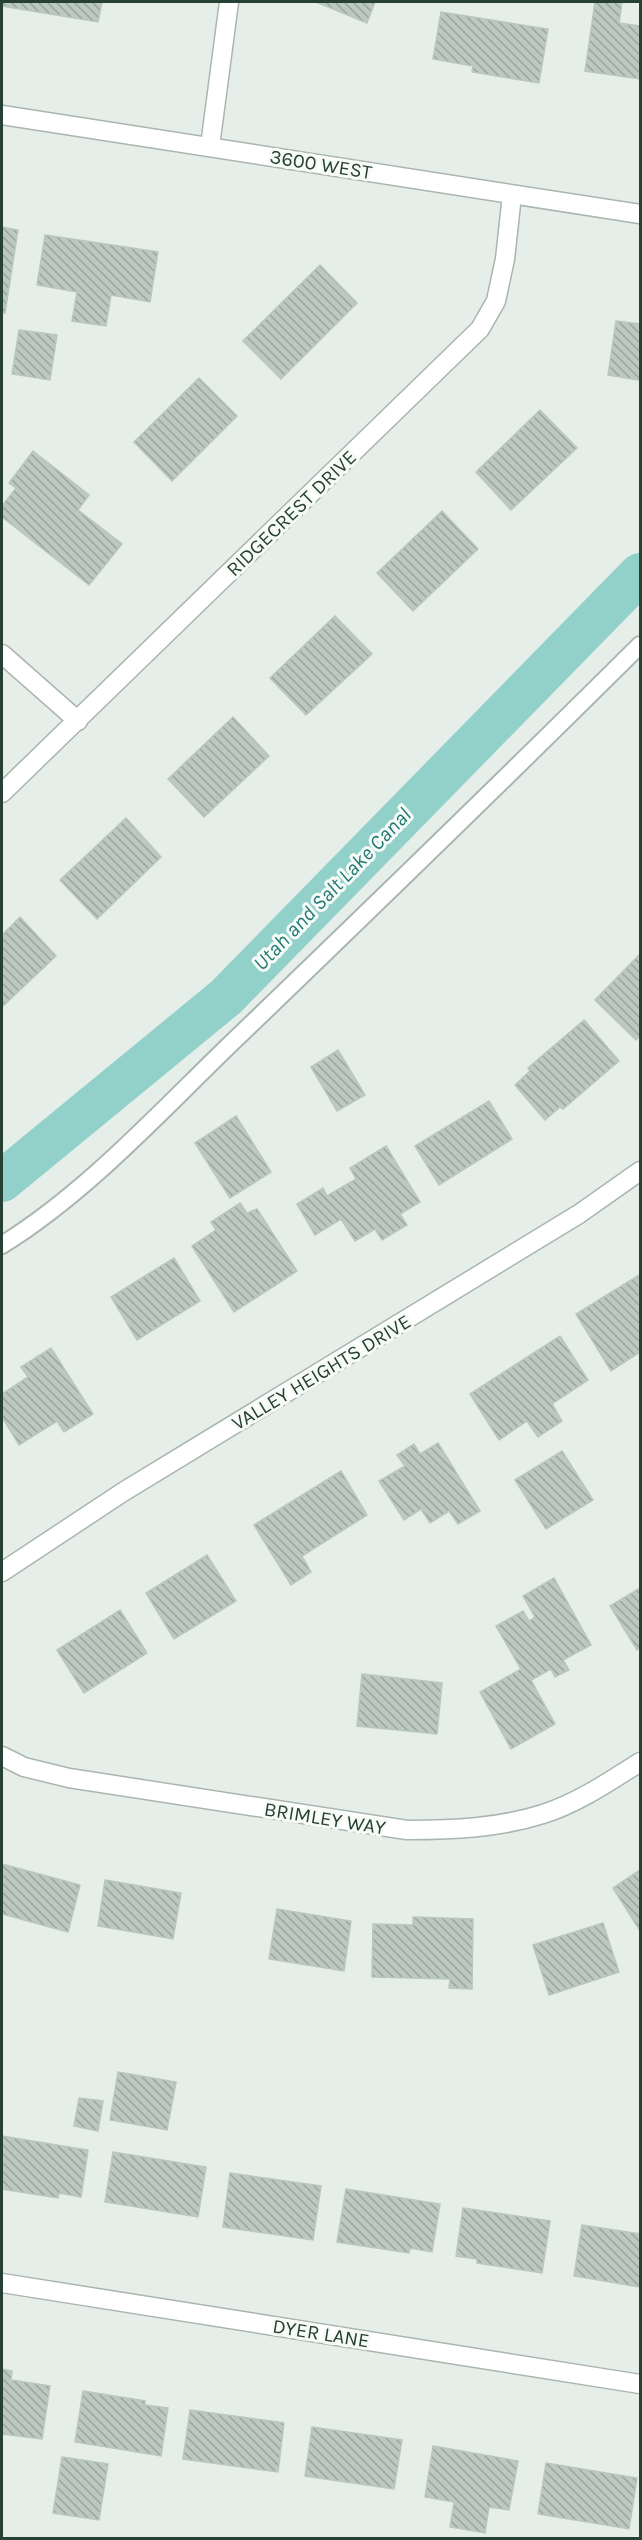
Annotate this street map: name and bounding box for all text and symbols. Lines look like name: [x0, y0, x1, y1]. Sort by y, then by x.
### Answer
street label: 3600 WEST: [268, 145, 374, 184]
street label: RIDGECREST DRIVE: [222, 446, 361, 581]
water label: Utah and Salt Lake Canal: [248, 803, 416, 975]
street label: VALLEY HEIGHTS DRIVE: [228, 1310, 415, 1435]
street label: BRIMLEY WAY: [263, 1798, 387, 1839]
street label: DYER LANE: [271, 2314, 371, 2352]

